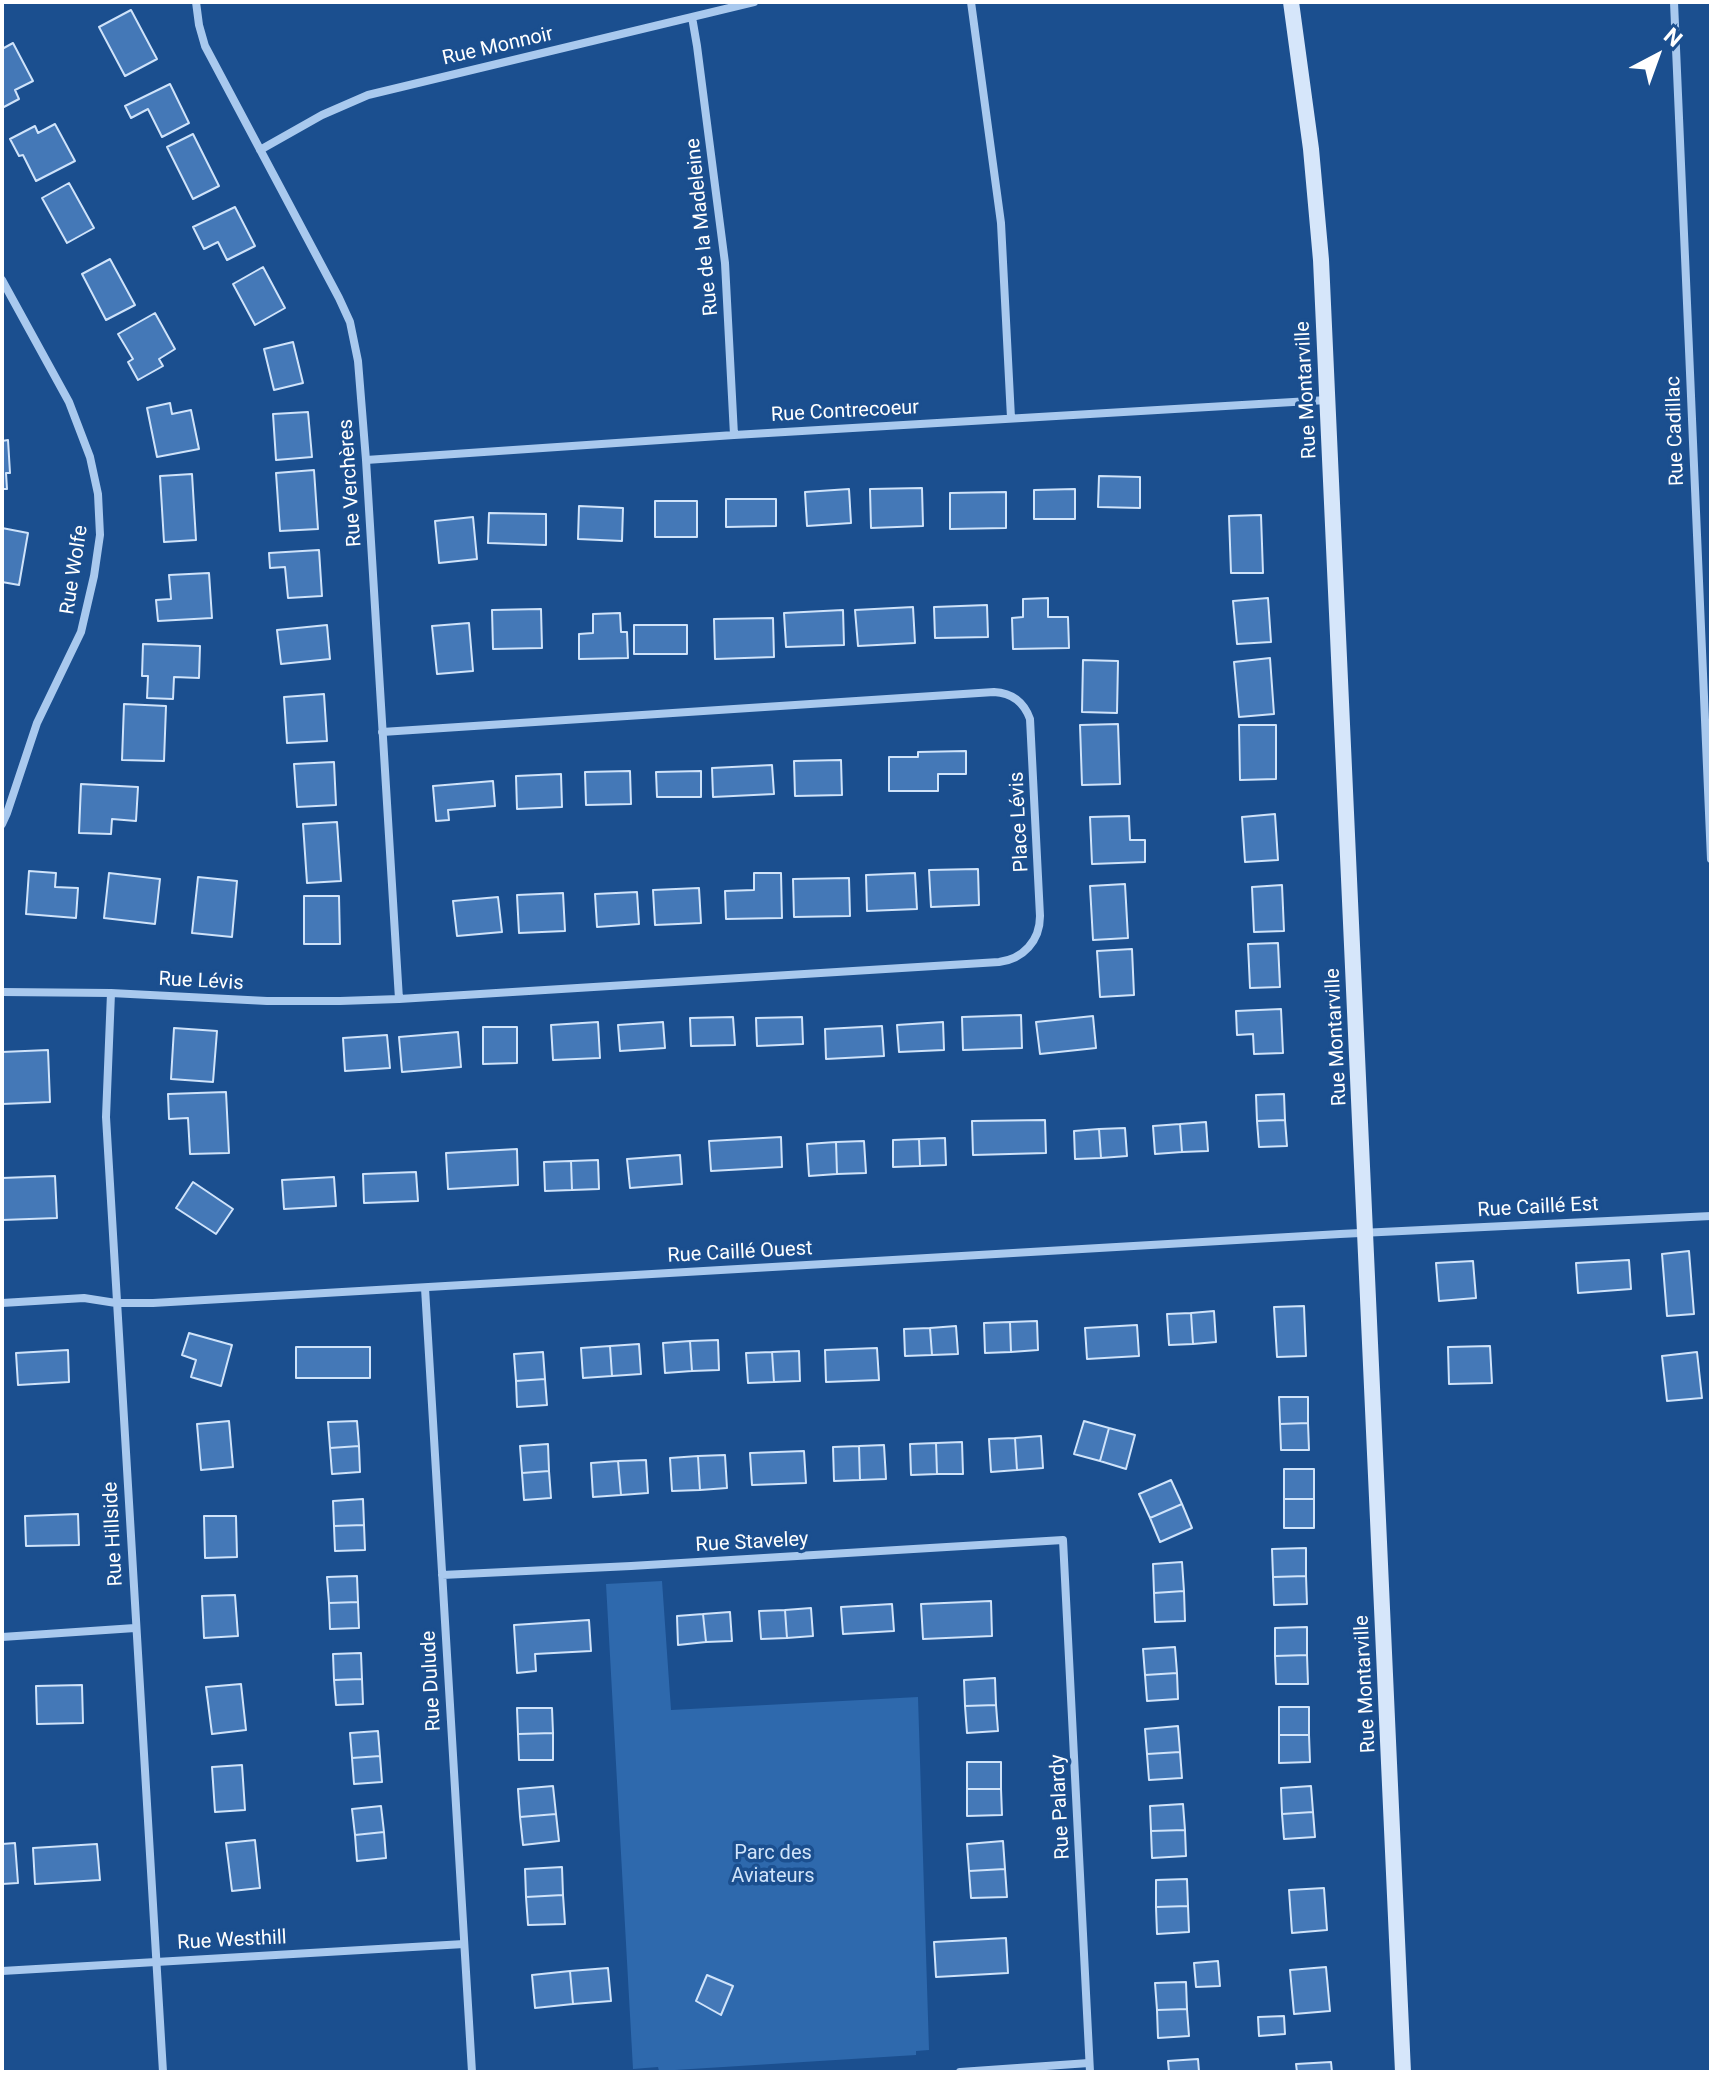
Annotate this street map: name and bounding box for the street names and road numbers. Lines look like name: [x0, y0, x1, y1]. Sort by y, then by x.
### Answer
street label: Rue Monnoir: [440, 23, 556, 71]
street label: Rue de la Madeleine: [682, 137, 724, 317]
street label: Rue Montarville: [1291, 320, 1323, 460]
street label: Rue Cadillac: [1662, 376, 1690, 486]
street label: Rue Contrecoeur: [770, 396, 920, 428]
street label: Rue Verchères: [335, 418, 367, 548]
street label: Rue Wolfe: [56, 524, 94, 616]
street label: Place Lévis: [1005, 771, 1035, 873]
street label: Rue Montarville: [1321, 967, 1353, 1107]
street label: Rue Lévis: [158, 968, 244, 996]
street label: Rue Caillé Est: [1477, 1193, 1599, 1223]
street label: Rue Caillé Ouest: [667, 1237, 813, 1269]
street label: Rue Hillside: [99, 1481, 129, 1587]
street label: Rue Staveley: [695, 1528, 809, 1558]
street label: Rue Montarville: [1350, 1614, 1382, 1754]
street label: Rue Dulude: [417, 1630, 447, 1732]
street label: Rue Palardy: [1046, 1754, 1076, 1860]
street label: Rue Westhill: [177, 1926, 287, 1956]

